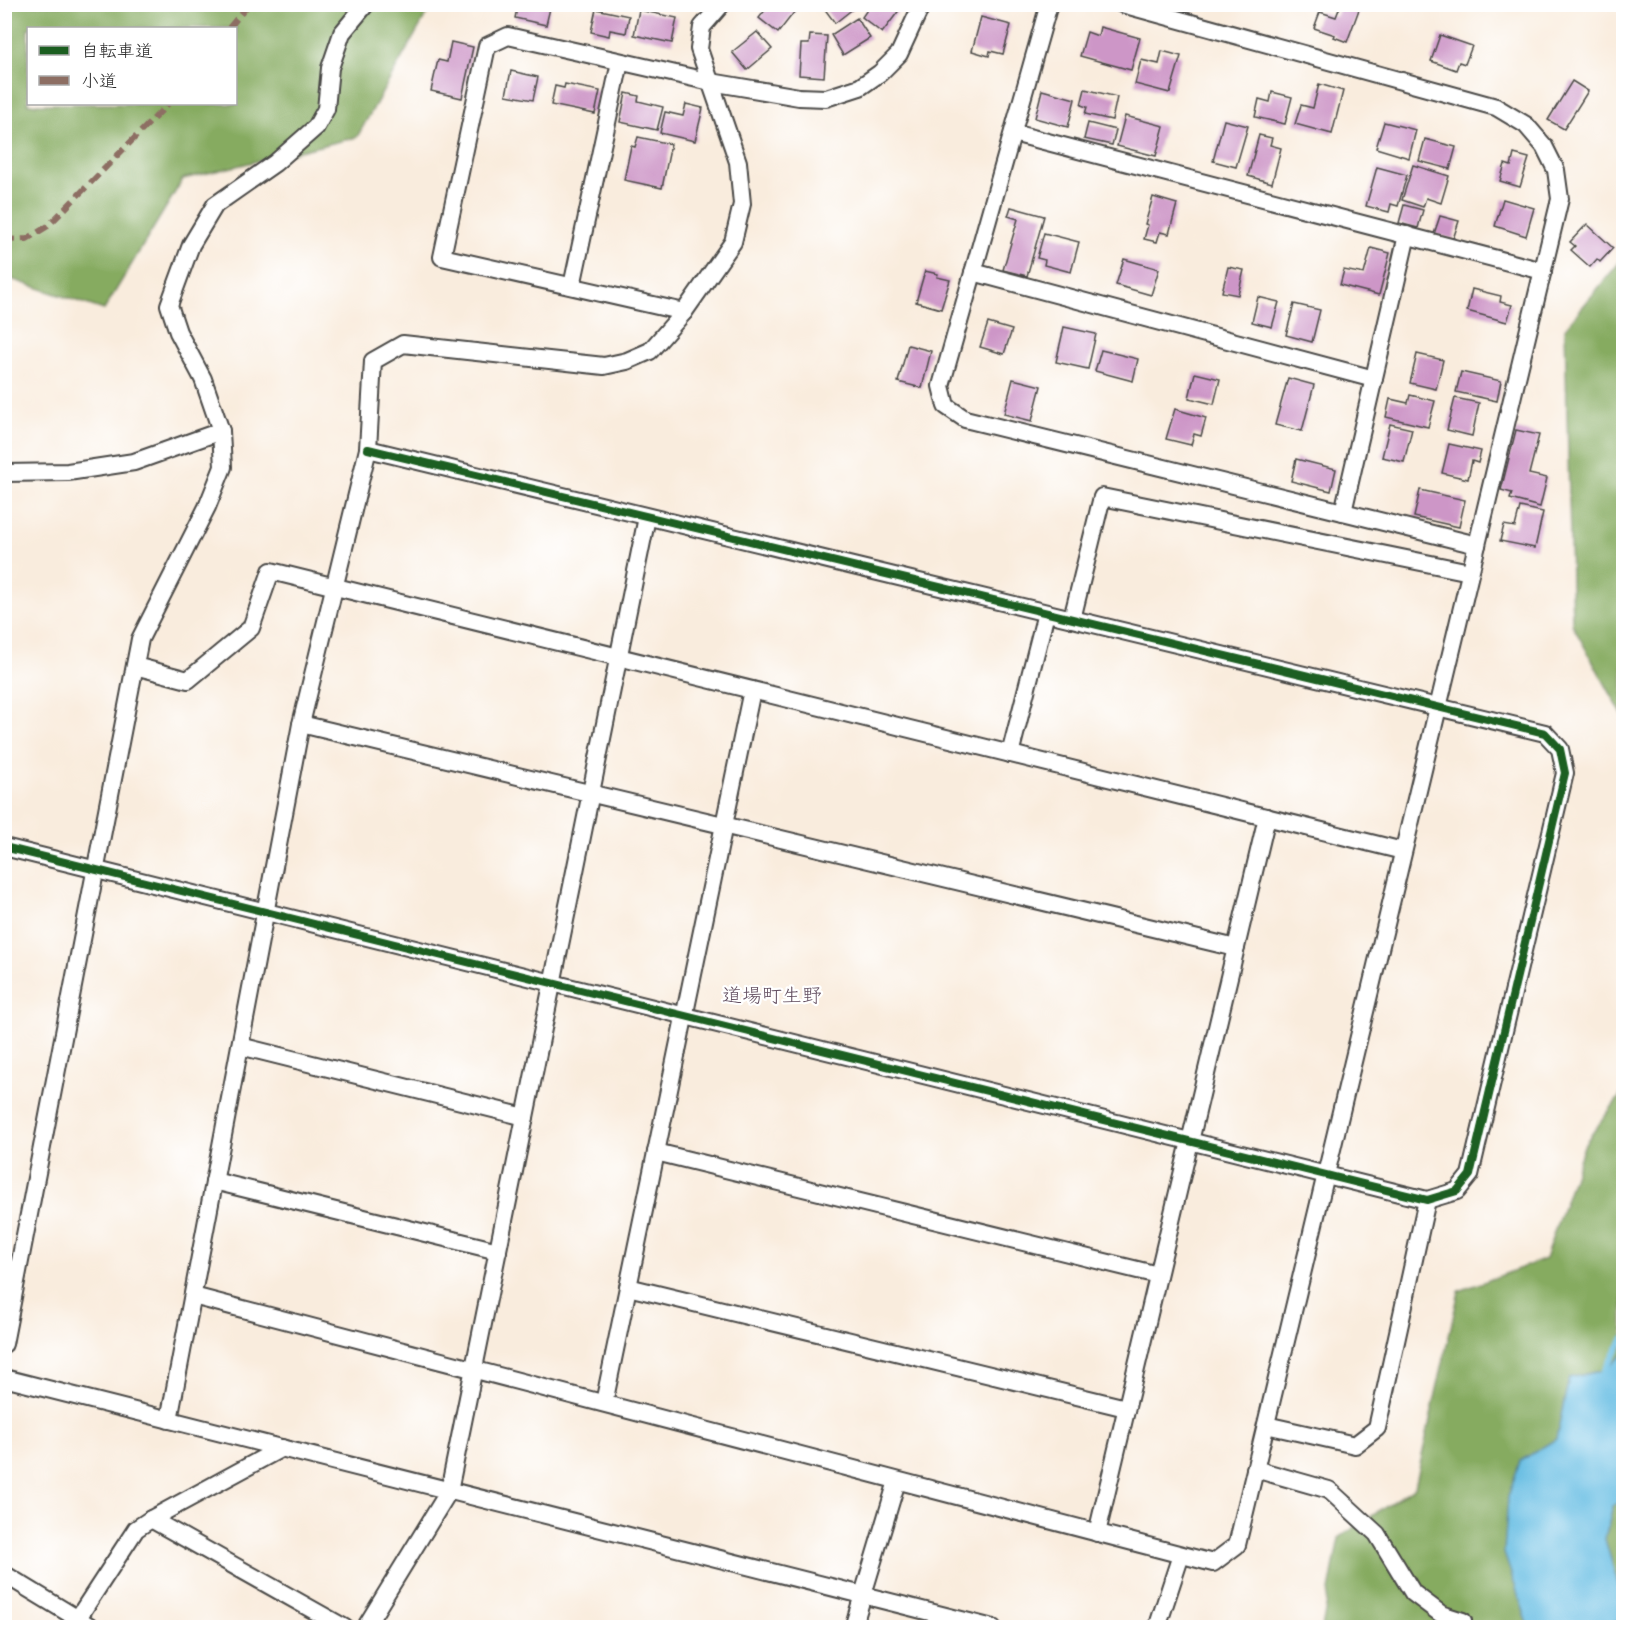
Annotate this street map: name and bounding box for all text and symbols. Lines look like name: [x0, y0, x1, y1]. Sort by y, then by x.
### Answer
legend: [27, 27, 237, 105]
text: 自転車道: [81, 38, 153, 63]
text: 小道: [81, 68, 117, 93]
district label: 道場町生野: [722, 981, 822, 1008]

